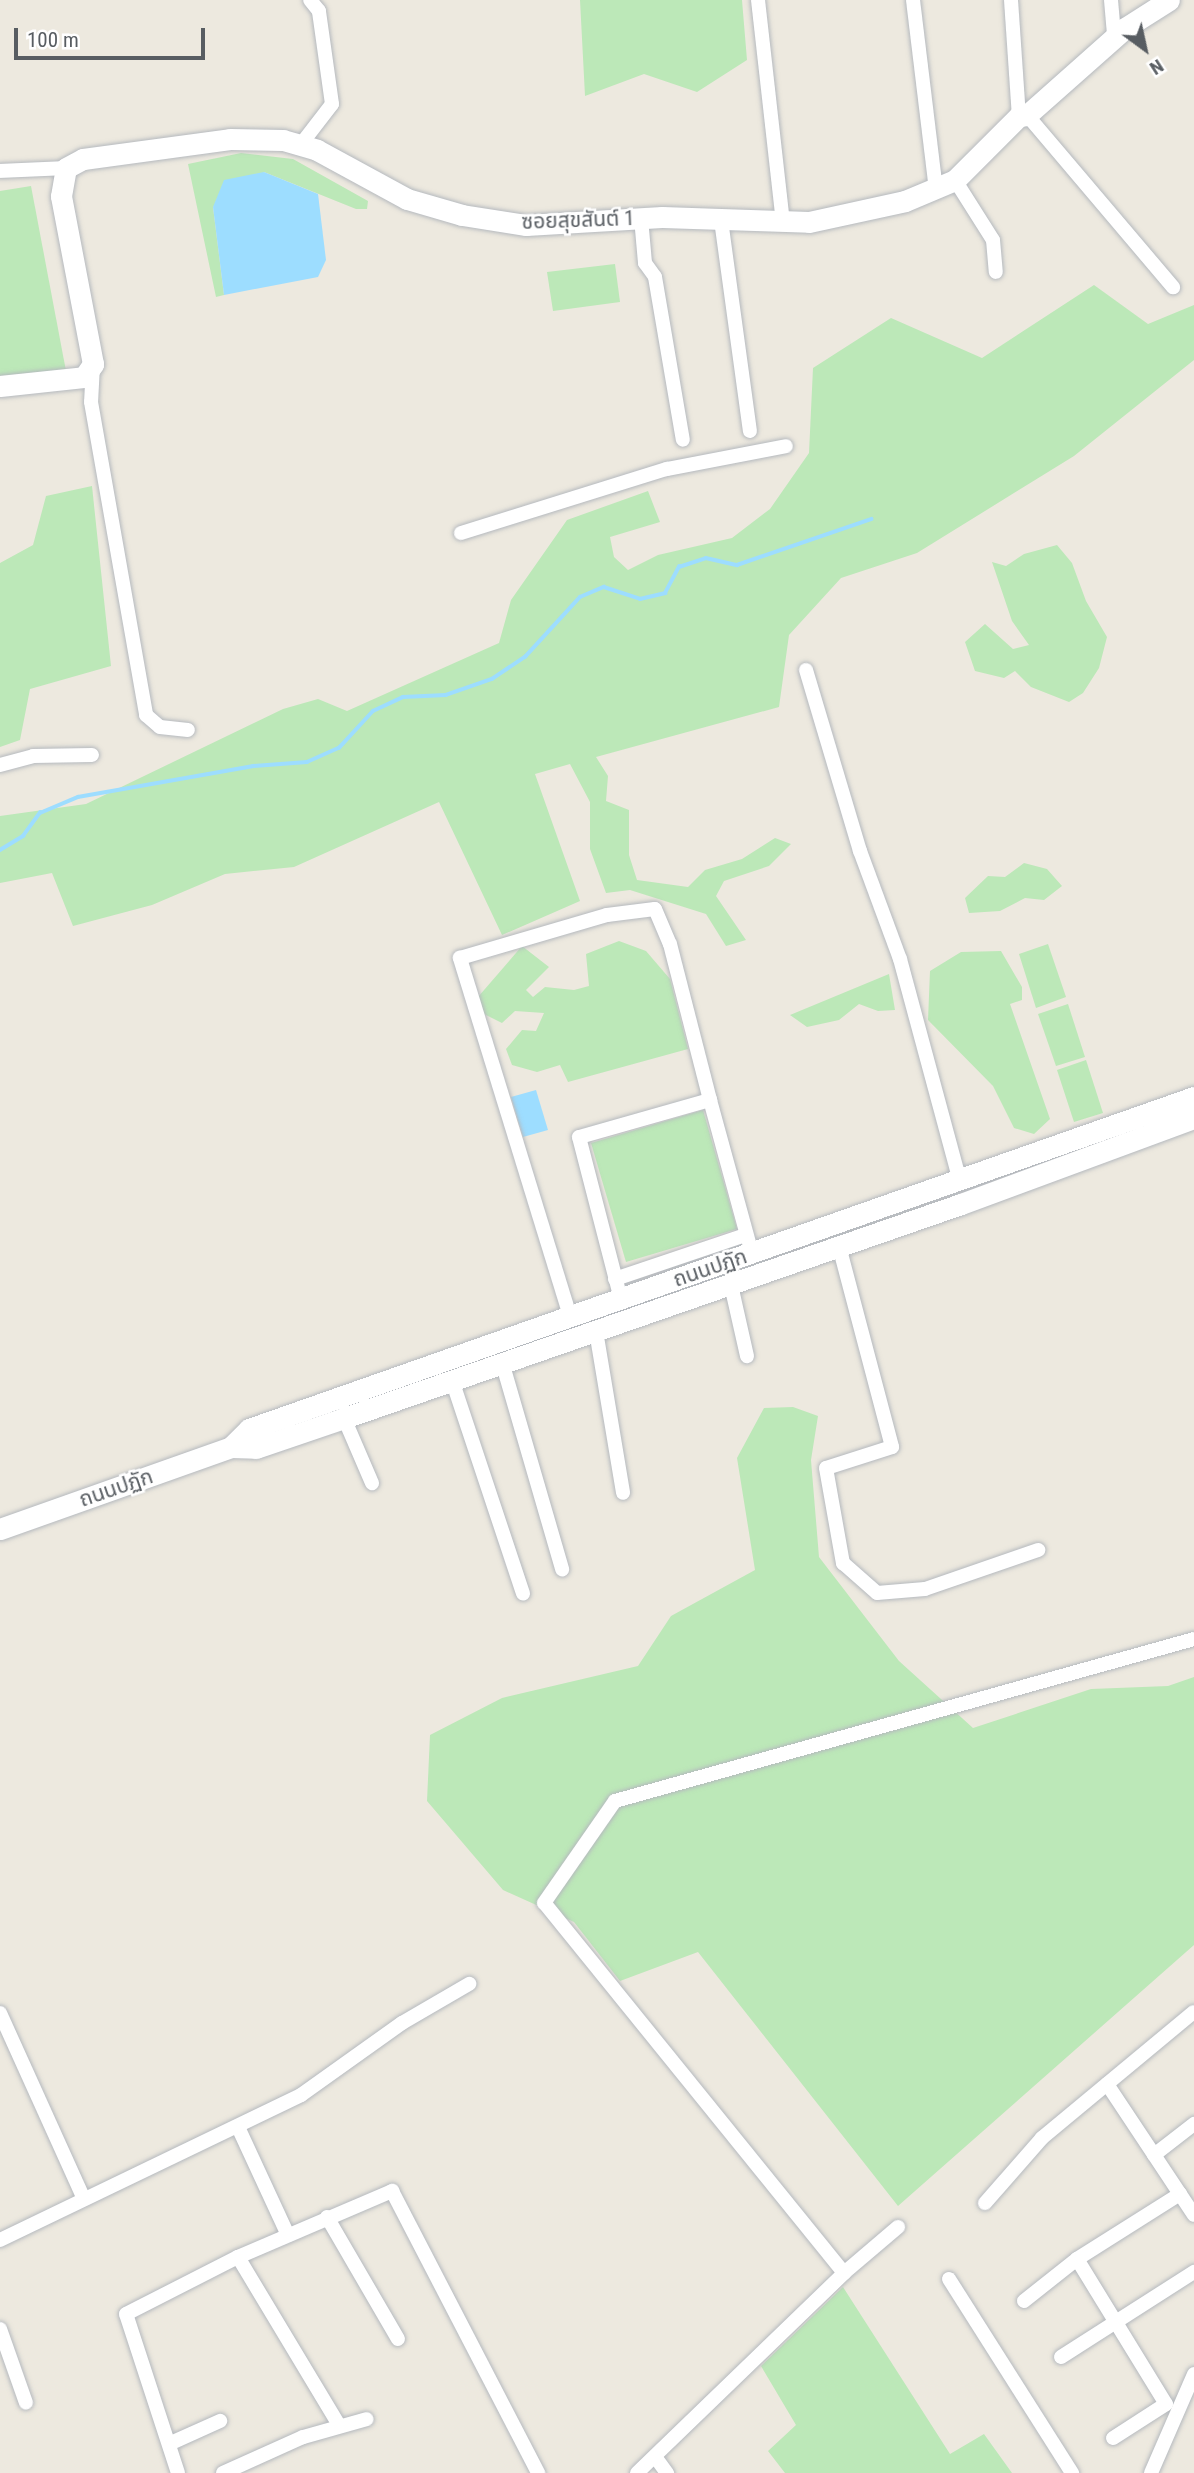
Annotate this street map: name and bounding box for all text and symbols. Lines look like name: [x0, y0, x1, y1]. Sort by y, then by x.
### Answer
scale bar: [18, 14, 208, 58]
north arrow: [1110, 14, 1180, 84]
text: 100 m: [27, 28, 79, 52]
text: N: [1146, 54, 1168, 80]
street label: ซอยสุขสันต์ 1: [521, 205, 635, 235]
street label: ถนนปฏัก: [670, 1244, 750, 1292]
street label: ถนนปฏัก: [76, 1464, 156, 1512]

